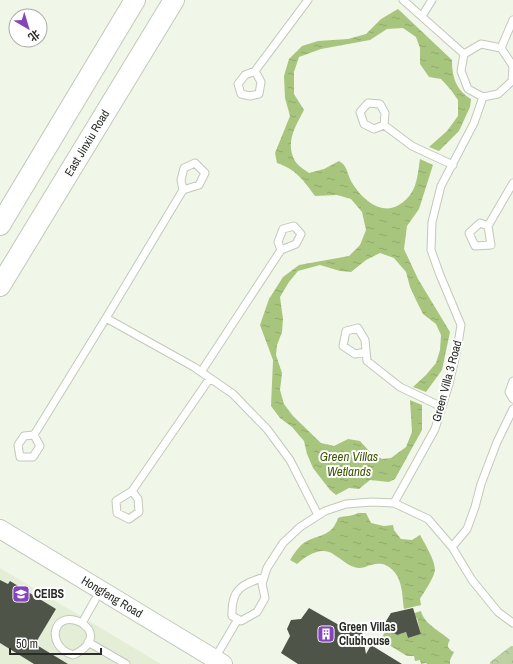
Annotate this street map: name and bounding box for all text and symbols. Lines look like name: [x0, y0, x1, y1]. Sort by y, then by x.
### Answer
north arrow: [8, 8, 48, 48]
text: 北: [26, 27, 43, 45]
street label: East Jinxiu Road: [61, 107, 113, 179]
street label: Green Villa 3 Road: [428, 339, 466, 423]
water label: Green Villas Wetlands: [320, 448, 378, 480]
street label: Hongfeng Road: [78, 572, 146, 622]
school or university icon: CEIBS: [11, 584, 31, 604]
place label: CEIBS: [34, 586, 65, 602]
place label: Green Villas Clubhouse: [339, 619, 396, 649]
building icon: Green Villas Clubhouse: [316, 624, 336, 644]
scale bar: [10, 630, 101, 656]
text: 50 m: [16, 636, 38, 652]

